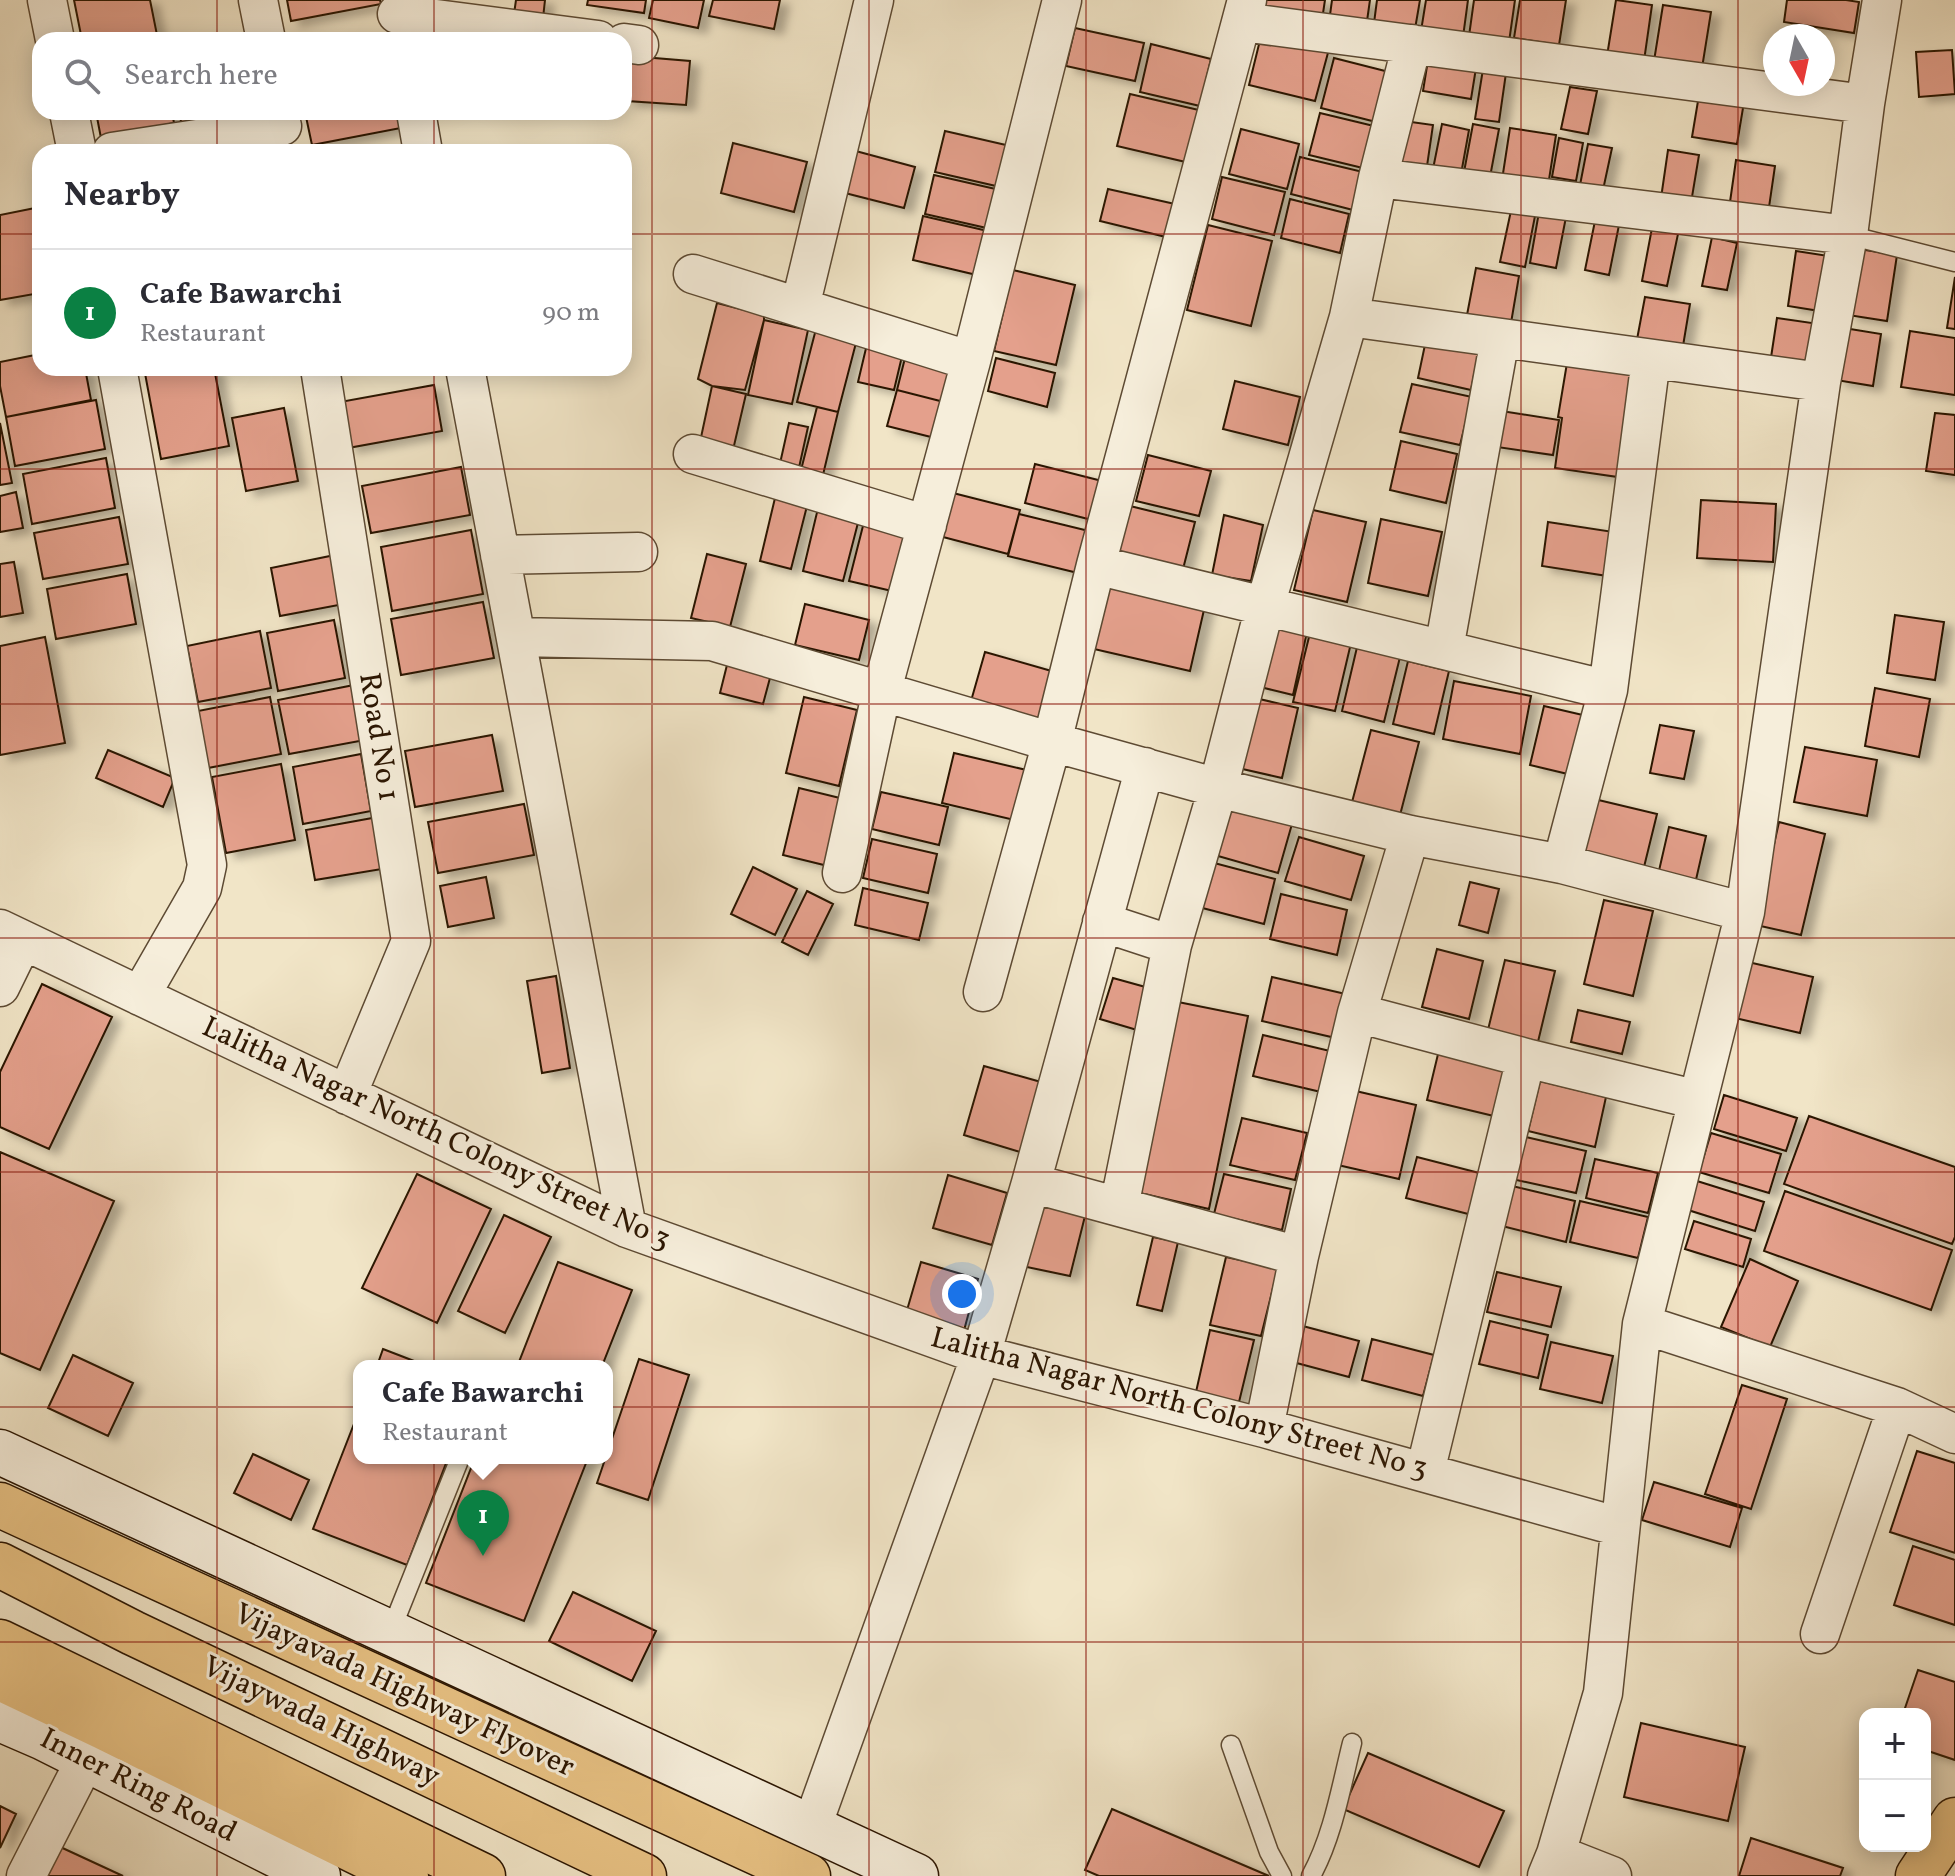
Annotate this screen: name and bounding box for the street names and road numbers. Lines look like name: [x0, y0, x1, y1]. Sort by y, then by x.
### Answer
street label: Road No 1: [347, 670, 409, 804]
street label: Lalitha Nagar North Colony Street No 3: [195, 1007, 677, 1261]
street label: Lalitha Nagar North Colony Street No 3: [926, 1317, 1432, 1491]
street label: Vijayavada Highway Flyover: [227, 1594, 581, 1788]
street label: Vijaywada Highway: [195, 1646, 447, 1798]
street label: Inner Ring Road: [32, 1718, 244, 1854]

